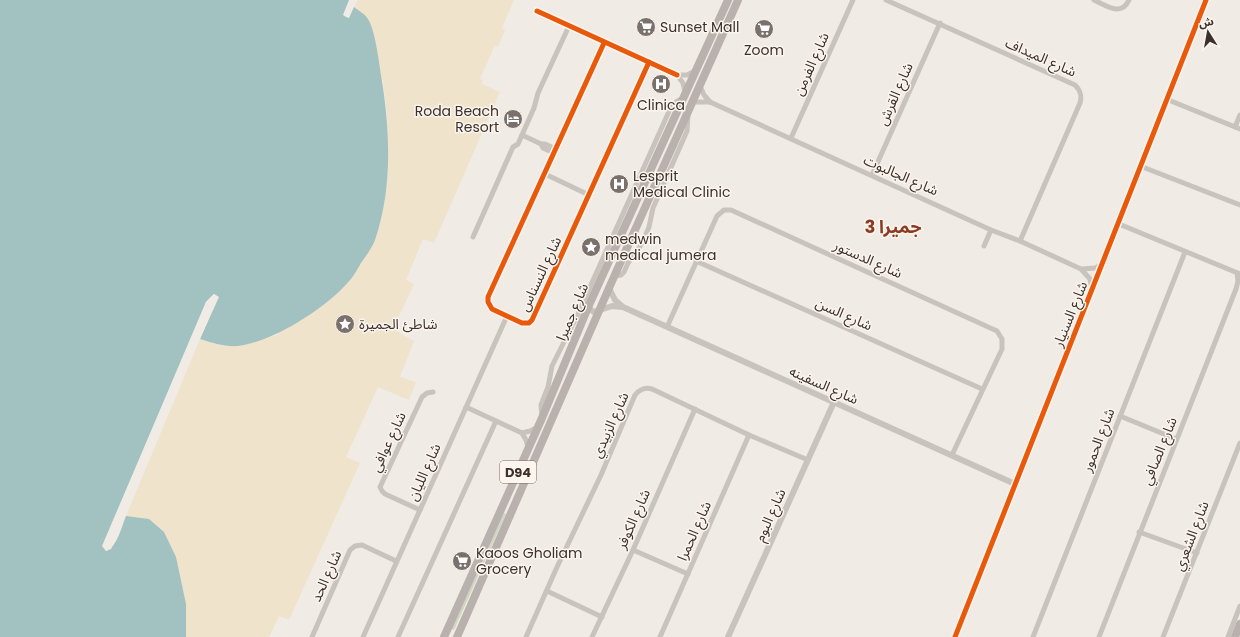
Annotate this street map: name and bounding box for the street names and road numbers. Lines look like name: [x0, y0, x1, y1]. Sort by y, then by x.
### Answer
street label: شارع الفرمن: [788, 29, 835, 99]
street label: شارع الميداف: [1002, 32, 1080, 82]
street label: شارع القرش: [872, 59, 919, 129]
street label: شارع الجالبوت: [860, 150, 942, 201]
street label: شارع النسناس: [514, 233, 567, 315]
street label: شارع الدستور: [829, 235, 906, 284]
street label: شارع السنيار: [1047, 278, 1093, 351]
street label: شارع جميرا: [551, 280, 594, 344]
street label: شارع السن: [812, 293, 876, 336]
street label: شارع السفينه: [786, 361, 862, 410]
street label: شارع الزبيدي: [587, 389, 635, 462]
street label: شارع الحمور: [1076, 405, 1120, 476]
street label: شارع عوافي: [365, 408, 412, 476]
street label: شارع الصافي: [1136, 414, 1183, 489]
street label: شارع الليان: [402, 440, 446, 504]
road number: D94: [500, 461, 536, 483]
street label: شارع البوم: [749, 485, 791, 545]
street label: شارع الكوفر: [611, 486, 656, 553]
street label: شارع الحمرا: [672, 498, 717, 565]
street label: شارع الشعري: [1169, 498, 1215, 574]
street label: شارع الحد: [306, 547, 347, 605]

